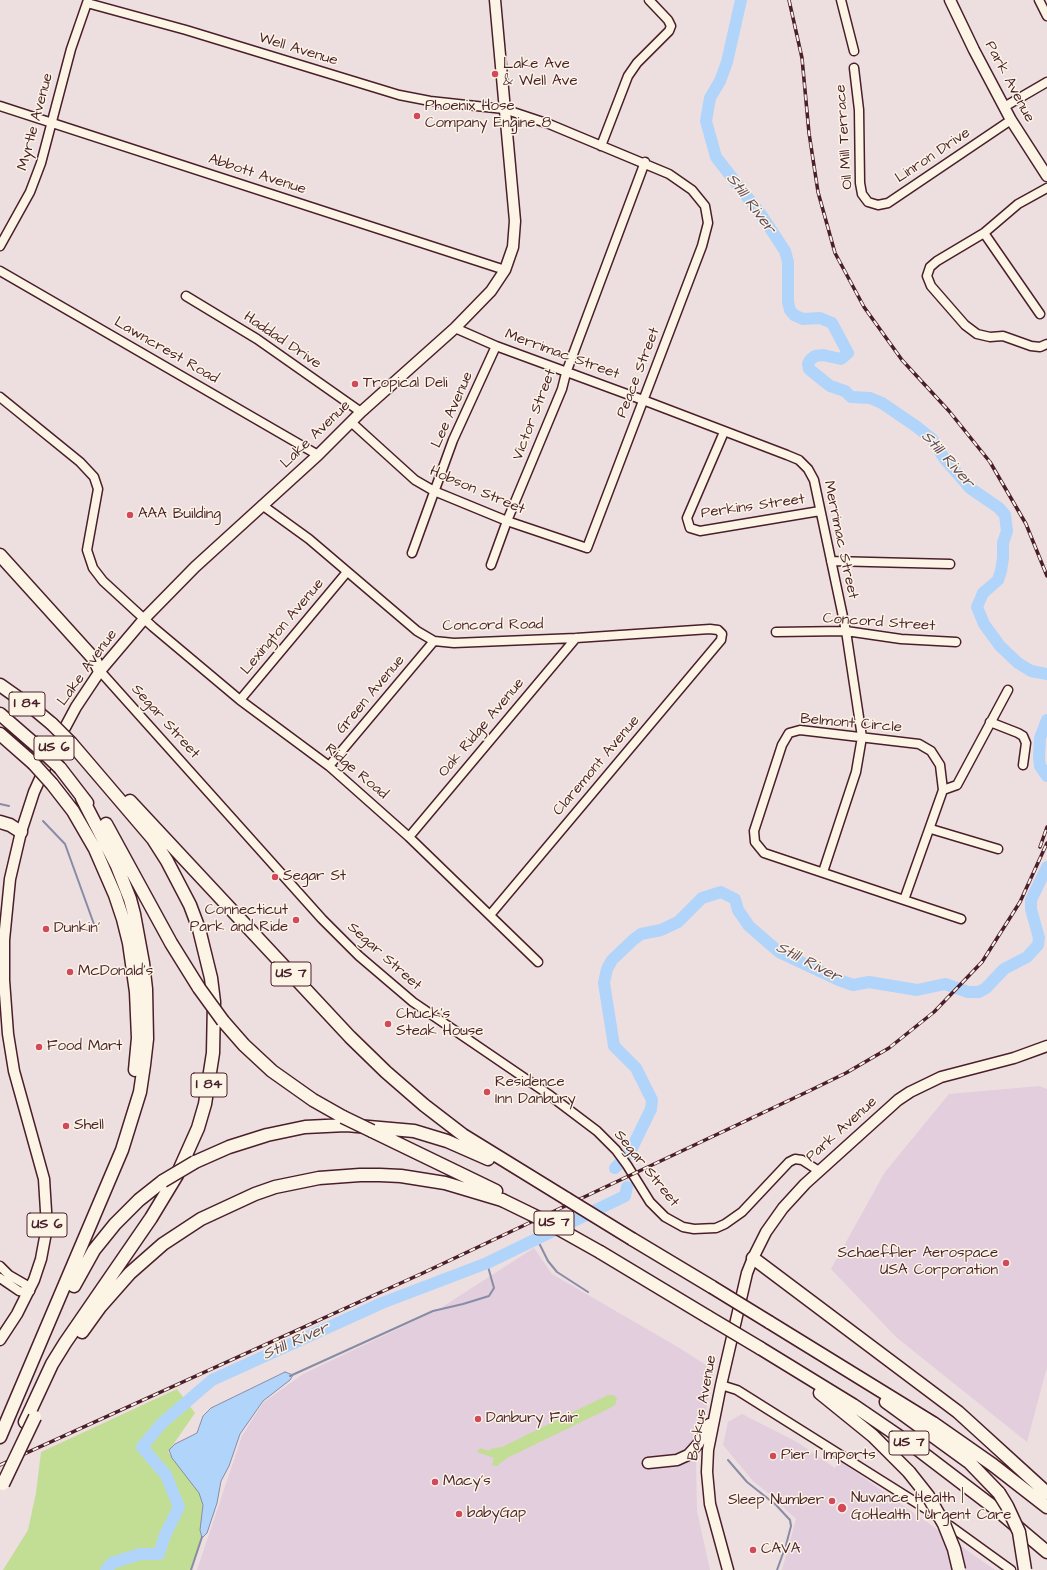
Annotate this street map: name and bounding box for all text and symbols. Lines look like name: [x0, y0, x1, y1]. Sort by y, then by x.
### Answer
street label: Well Avenue: [256, 29, 340, 71]
street label: Park Avenue: [980, 38, 1038, 126]
place label: Lake Ave & Well Ave: [503, 56, 578, 91]
marker: Lake Ave & Well Ave: [490, 69, 500, 79]
street label: Myrtle Avenue: [14, 71, 58, 173]
street label: Oil Mill Terrace: [832, 84, 858, 190]
place label: Phoenix Hose Company Engine 8: [425, 98, 551, 133]
marker: Phoenix Hose Company Engine 8: [412, 111, 422, 121]
street label: Linron Drive: [892, 124, 974, 188]
street label: Abbott Avenue: [206, 151, 308, 199]
water label: Still River: [721, 170, 779, 238]
street label: Haddad Drive: [240, 308, 324, 374]
street label: Lawncrest Road: [111, 314, 221, 388]
street label: Peace Street: [614, 325, 664, 421]
street label: Merrimac Street: [502, 326, 622, 384]
street label: Victor Street: [509, 367, 561, 463]
street label: Lee Avenue: [428, 369, 478, 451]
place label: Tropical Deli: [363, 375, 448, 393]
marker: Tropical Deli: [350, 379, 360, 389]
street label: Lake Avenue: [277, 397, 355, 473]
water label: Still River: [916, 427, 978, 493]
street label: Hobson Street: [427, 463, 527, 519]
street label: Merrimac Street: [819, 479, 861, 601]
street label: Perkins Street: [700, 491, 806, 523]
place label: AAA Building: [138, 506, 221, 524]
marker: AAA Building: [125, 510, 135, 520]
street label: Lexington Avenue: [238, 575, 328, 679]
street label: Concord Street: [822, 610, 936, 636]
street label: Concord Road: [442, 616, 544, 636]
street label: Lake Avenue: [54, 626, 122, 710]
street label: Green Avenue: [333, 652, 409, 738]
street label: Oak Ridge Avenue: [435, 675, 529, 781]
street label: Segar Street: [127, 681, 203, 763]
road number: I 84: [9, 692, 45, 716]
street label: Belmont Circle: [799, 711, 903, 737]
street label: Claremont Avenue: [550, 712, 644, 820]
road number: US 6: [34, 736, 74, 760]
street label: Ridge Road: [321, 740, 391, 804]
place label: Segar St: [283, 868, 346, 886]
marker: Segar St: [270, 872, 280, 882]
place label: Connecticut Park and Ride: [190, 902, 288, 937]
marker: Connecticut Park and Ride: [291, 915, 301, 925]
street label: Segar Street: [343, 919, 425, 995]
place label: Dunkin': [54, 920, 100, 938]
marker: Dunkin': [41, 924, 51, 934]
water label: Still River: [772, 939, 844, 987]
road number: US 7: [271, 962, 311, 986]
place label: McDonald's: [78, 963, 153, 981]
marker: McDonald's: [65, 967, 75, 977]
place label: Chuck's Steak House: [396, 1006, 483, 1041]
marker: Chuck's Steak House: [383, 1019, 393, 1029]
place label: Food Mart: [47, 1038, 122, 1056]
marker: Food Mart: [34, 1042, 44, 1052]
road number: I 84: [191, 1073, 227, 1097]
place label: Residence Inn Danbury: [495, 1074, 576, 1109]
marker: Residence Inn Danbury: [482, 1087, 492, 1097]
street label: Park Avenue: [803, 1093, 881, 1167]
place label: Shell: [74, 1117, 104, 1135]
marker: Shell: [61, 1121, 71, 1131]
street label: Segar Street: [610, 1127, 682, 1211]
road number: US 7: [534, 1211, 574, 1235]
road number: US 6: [27, 1213, 67, 1237]
place label: Schaeffler Aerospace USA Corporation: [838, 1245, 998, 1280]
marker: Schaeffler Aerospace USA Corporation: [1001, 1258, 1011, 1268]
water label: Still River: [260, 1319, 332, 1365]
street label: Backus Avenue: [685, 1354, 721, 1462]
place label: Danbury Fair: [486, 1410, 578, 1428]
marker: Danbury Fair: [473, 1414, 483, 1424]
road number: US 7: [889, 1431, 929, 1455]
place label: Pier 1 Imports: [781, 1447, 876, 1465]
marker: Pier 1 Imports: [768, 1451, 778, 1461]
place label: Macy's: [443, 1473, 491, 1491]
marker: Macy's: [430, 1477, 440, 1487]
place label: Nuvance Health | GoHealth | Urgent Care: [851, 1490, 1011, 1525]
place label: Sleep Number: [728, 1492, 824, 1510]
marker: Sleep Number: [827, 1496, 837, 1506]
marker: Nuvance Health | GoHealth | Urgent Care: [836, 1502, 848, 1514]
place label: babyGap: [467, 1505, 526, 1523]
marker: babyGap: [454, 1509, 464, 1519]
place label: CAVA: [761, 1541, 800, 1559]
marker: CAVA: [748, 1545, 758, 1555]

